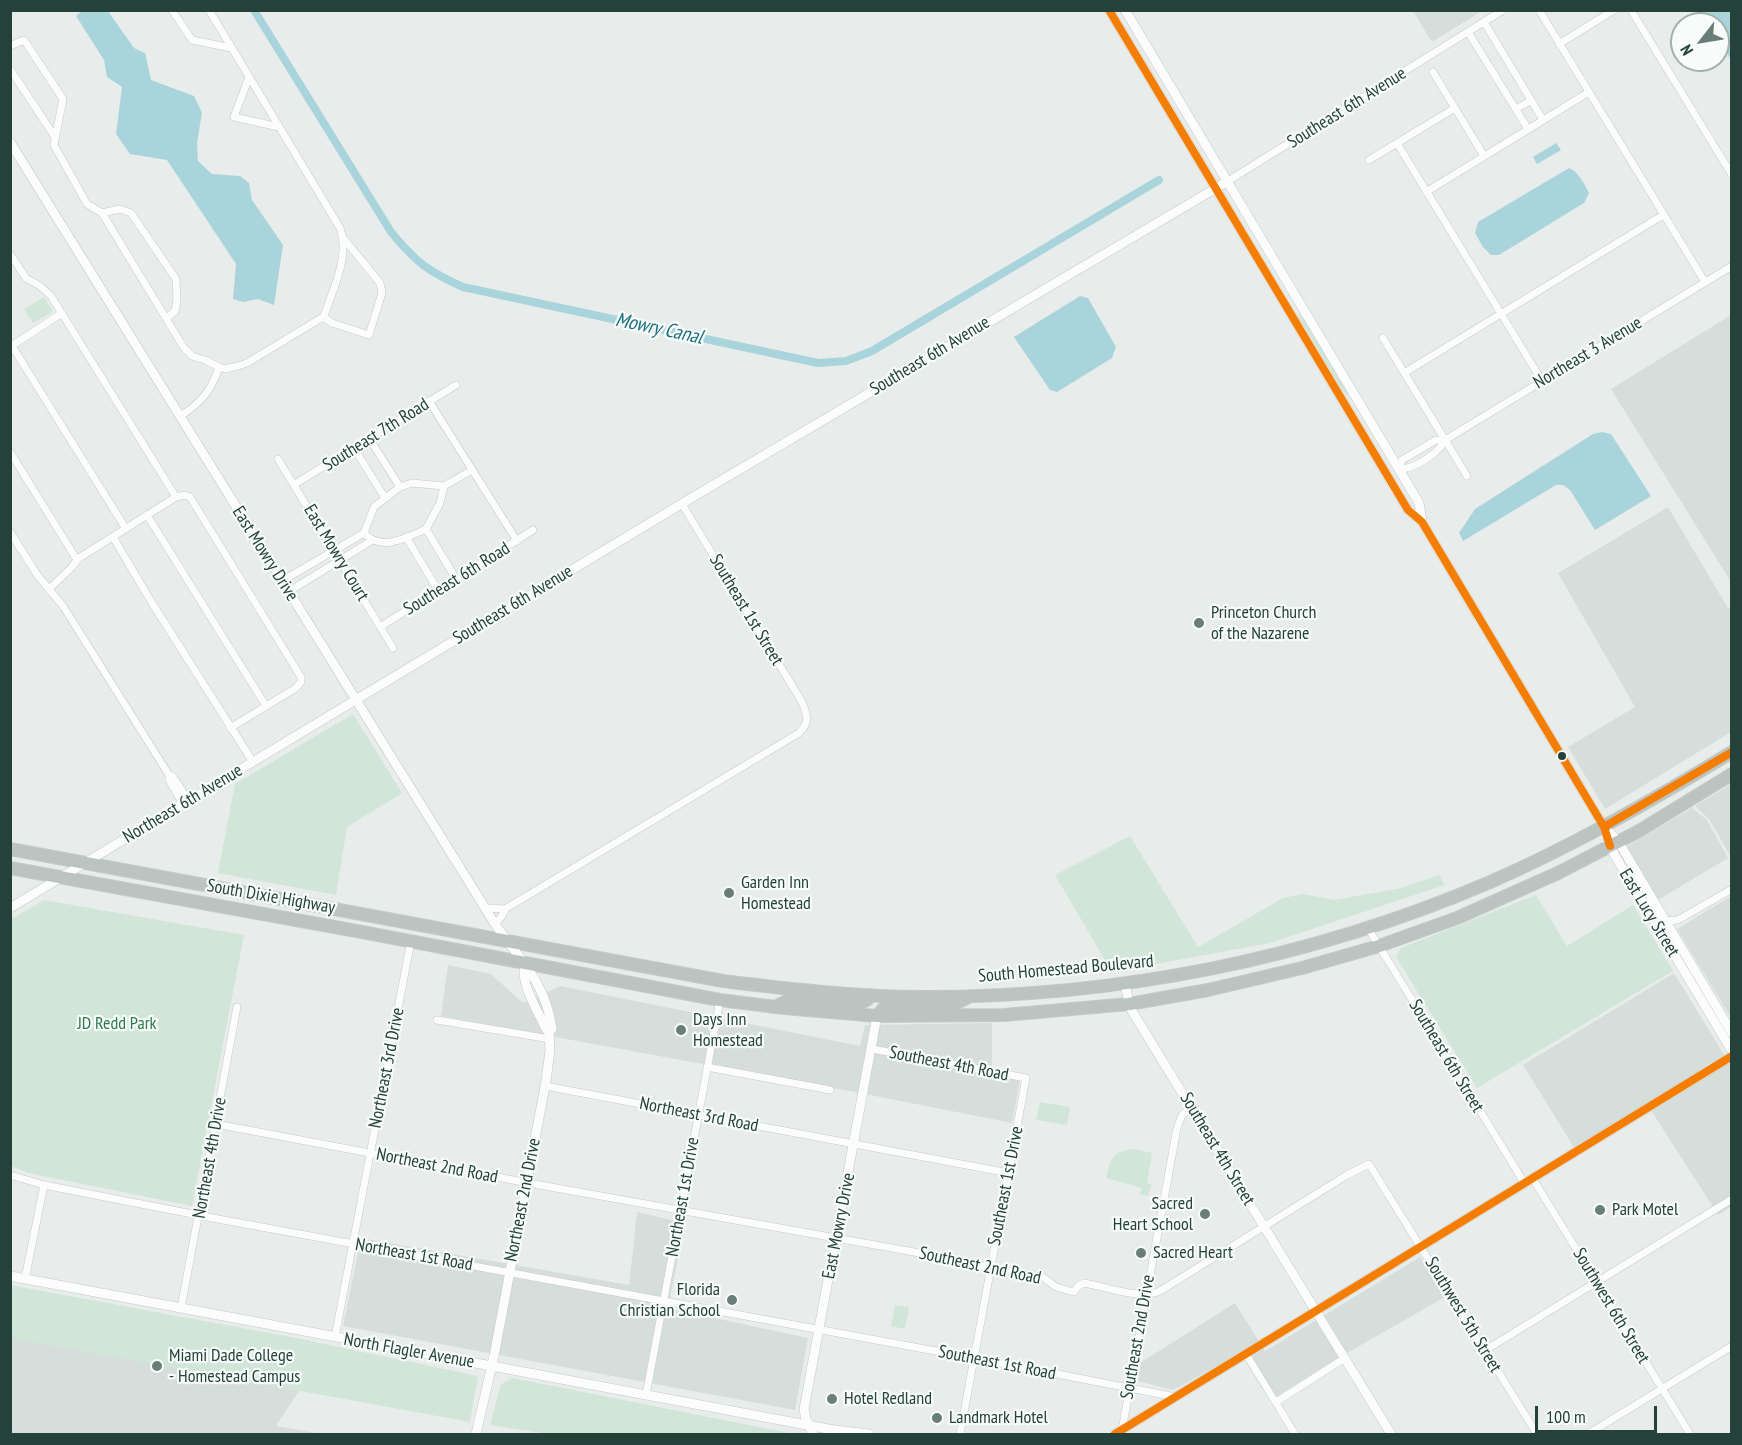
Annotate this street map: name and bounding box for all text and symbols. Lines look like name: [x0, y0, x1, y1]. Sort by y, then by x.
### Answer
north arrow: [1670, 12, 1730, 72]
text: N: [1675, 41, 1697, 59]
street label: Southeast 6th Avenue: [1284, 63, 1410, 153]
water label: Mowry Canal: [613, 308, 705, 350]
street label: Southeast 6th Avenue: [866, 312, 994, 400]
street label: Northeast 3 Avenue: [1530, 312, 1646, 394]
street label: Southeast 7th Road: [319, 394, 433, 476]
street label: East Mowry Court: [299, 501, 373, 605]
street label: East Mowry Drive: [227, 503, 303, 605]
street label: Southeast 6th Road: [400, 538, 514, 620]
street label: Southeast 1st Street: [704, 550, 788, 670]
street label: Southeast 6th Avenue: [449, 561, 577, 649]
place label: Princeton Church of the Nazarene: [1211, 602, 1316, 644]
marker: Princeton Church of the Nazarene: [1192, 616, 1206, 630]
unlabelled marker: [1556, 750, 1568, 762]
street label: Northeast 6th Avenue: [119, 760, 247, 848]
street label: East Lucy Street: [1614, 865, 1684, 961]
place label: Garden Inn Homestead: [741, 872, 811, 914]
street label: South Dixie Highway: [205, 875, 337, 919]
marker: Garden Inn Homestead: [722, 886, 736, 900]
street label: South Homestead Boulevard: [977, 951, 1155, 987]
street label: Southeast 6th Street: [1404, 996, 1488, 1116]
street label: Northeast 3rd Drive: [365, 1006, 409, 1130]
place label: Days Inn Homestead: [693, 1009, 763, 1052]
park label: JD Redd Park: [77, 1013, 157, 1035]
marker: Days Inn Homestead: [674, 1023, 688, 1037]
street label: Southeast 4th Road: [887, 1042, 1011, 1086]
street label: Southeast 4th Street: [1175, 1089, 1259, 1209]
street label: Northeast 3rd Road: [638, 1093, 760, 1137]
street label: Northeast 4th Drive: [189, 1096, 231, 1220]
street label: Southeast 1st Drive: [984, 1124, 1028, 1248]
street label: Northeast 2nd Drive: [500, 1136, 546, 1264]
street label: Northeast 1st Drive: [662, 1136, 704, 1258]
street label: Northeast 2nd Road: [374, 1144, 500, 1188]
street label: East Mowry Drive: [818, 1171, 860, 1281]
place label: Sacred Heart School: [1113, 1193, 1193, 1236]
place label: Park Motel: [1612, 1199, 1678, 1221]
marker: Park Motel: [1593, 1203, 1607, 1217]
marker: Sacred Heart School: [1198, 1207, 1212, 1221]
street label: Northeast 1st Road: [354, 1234, 474, 1276]
place label: Sacred Heart: [1153, 1242, 1233, 1264]
street label: Southeast 2nd Road: [917, 1243, 1043, 1289]
street label: Southwest 6th Street: [1568, 1244, 1654, 1368]
marker: Sacred Heart: [1134, 1246, 1148, 1260]
street label: Southwest 5th Street: [1420, 1253, 1506, 1377]
street label: Southeast 2nd Drive: [1116, 1273, 1160, 1401]
place label: Florida Christian School: [619, 1279, 720, 1322]
marker: Florida Christian School: [725, 1293, 739, 1307]
street label: North Flagler Avenue: [342, 1329, 476, 1373]
street label: Southeast 1st Road: [936, 1341, 1058, 1385]
place label: Miami Dade College - Homestead Campus: [169, 1345, 300, 1388]
marker: Miami Dade College - Homestead Campus: [150, 1359, 164, 1373]
place label: Hotel Redland: [844, 1388, 932, 1410]
marker: Hotel Redland: [825, 1392, 839, 1406]
scale bar: [1538, 1394, 1660, 1432]
text: 100 m: [1546, 1405, 1586, 1428]
place label: Landmark Hotel: [949, 1407, 1048, 1429]
marker: Landmark Hotel: [930, 1411, 944, 1425]

